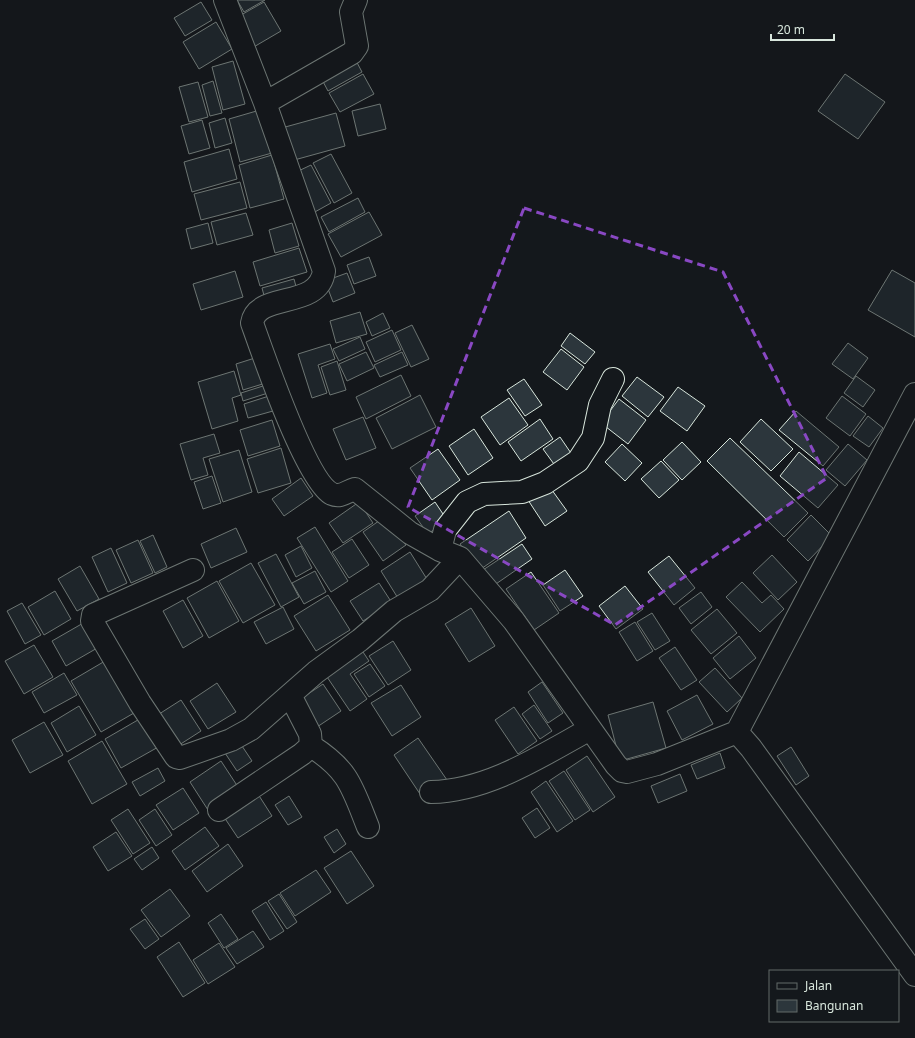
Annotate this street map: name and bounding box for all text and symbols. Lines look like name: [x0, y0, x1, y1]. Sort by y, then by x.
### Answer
scale bar: [771, 16, 834, 42]
text: 20 m: [777, 21, 805, 38]
legend: [769, 970, 899, 1022]
text: Jalan: [804, 977, 832, 994]
text: Bangunan: [805, 997, 863, 1014]

